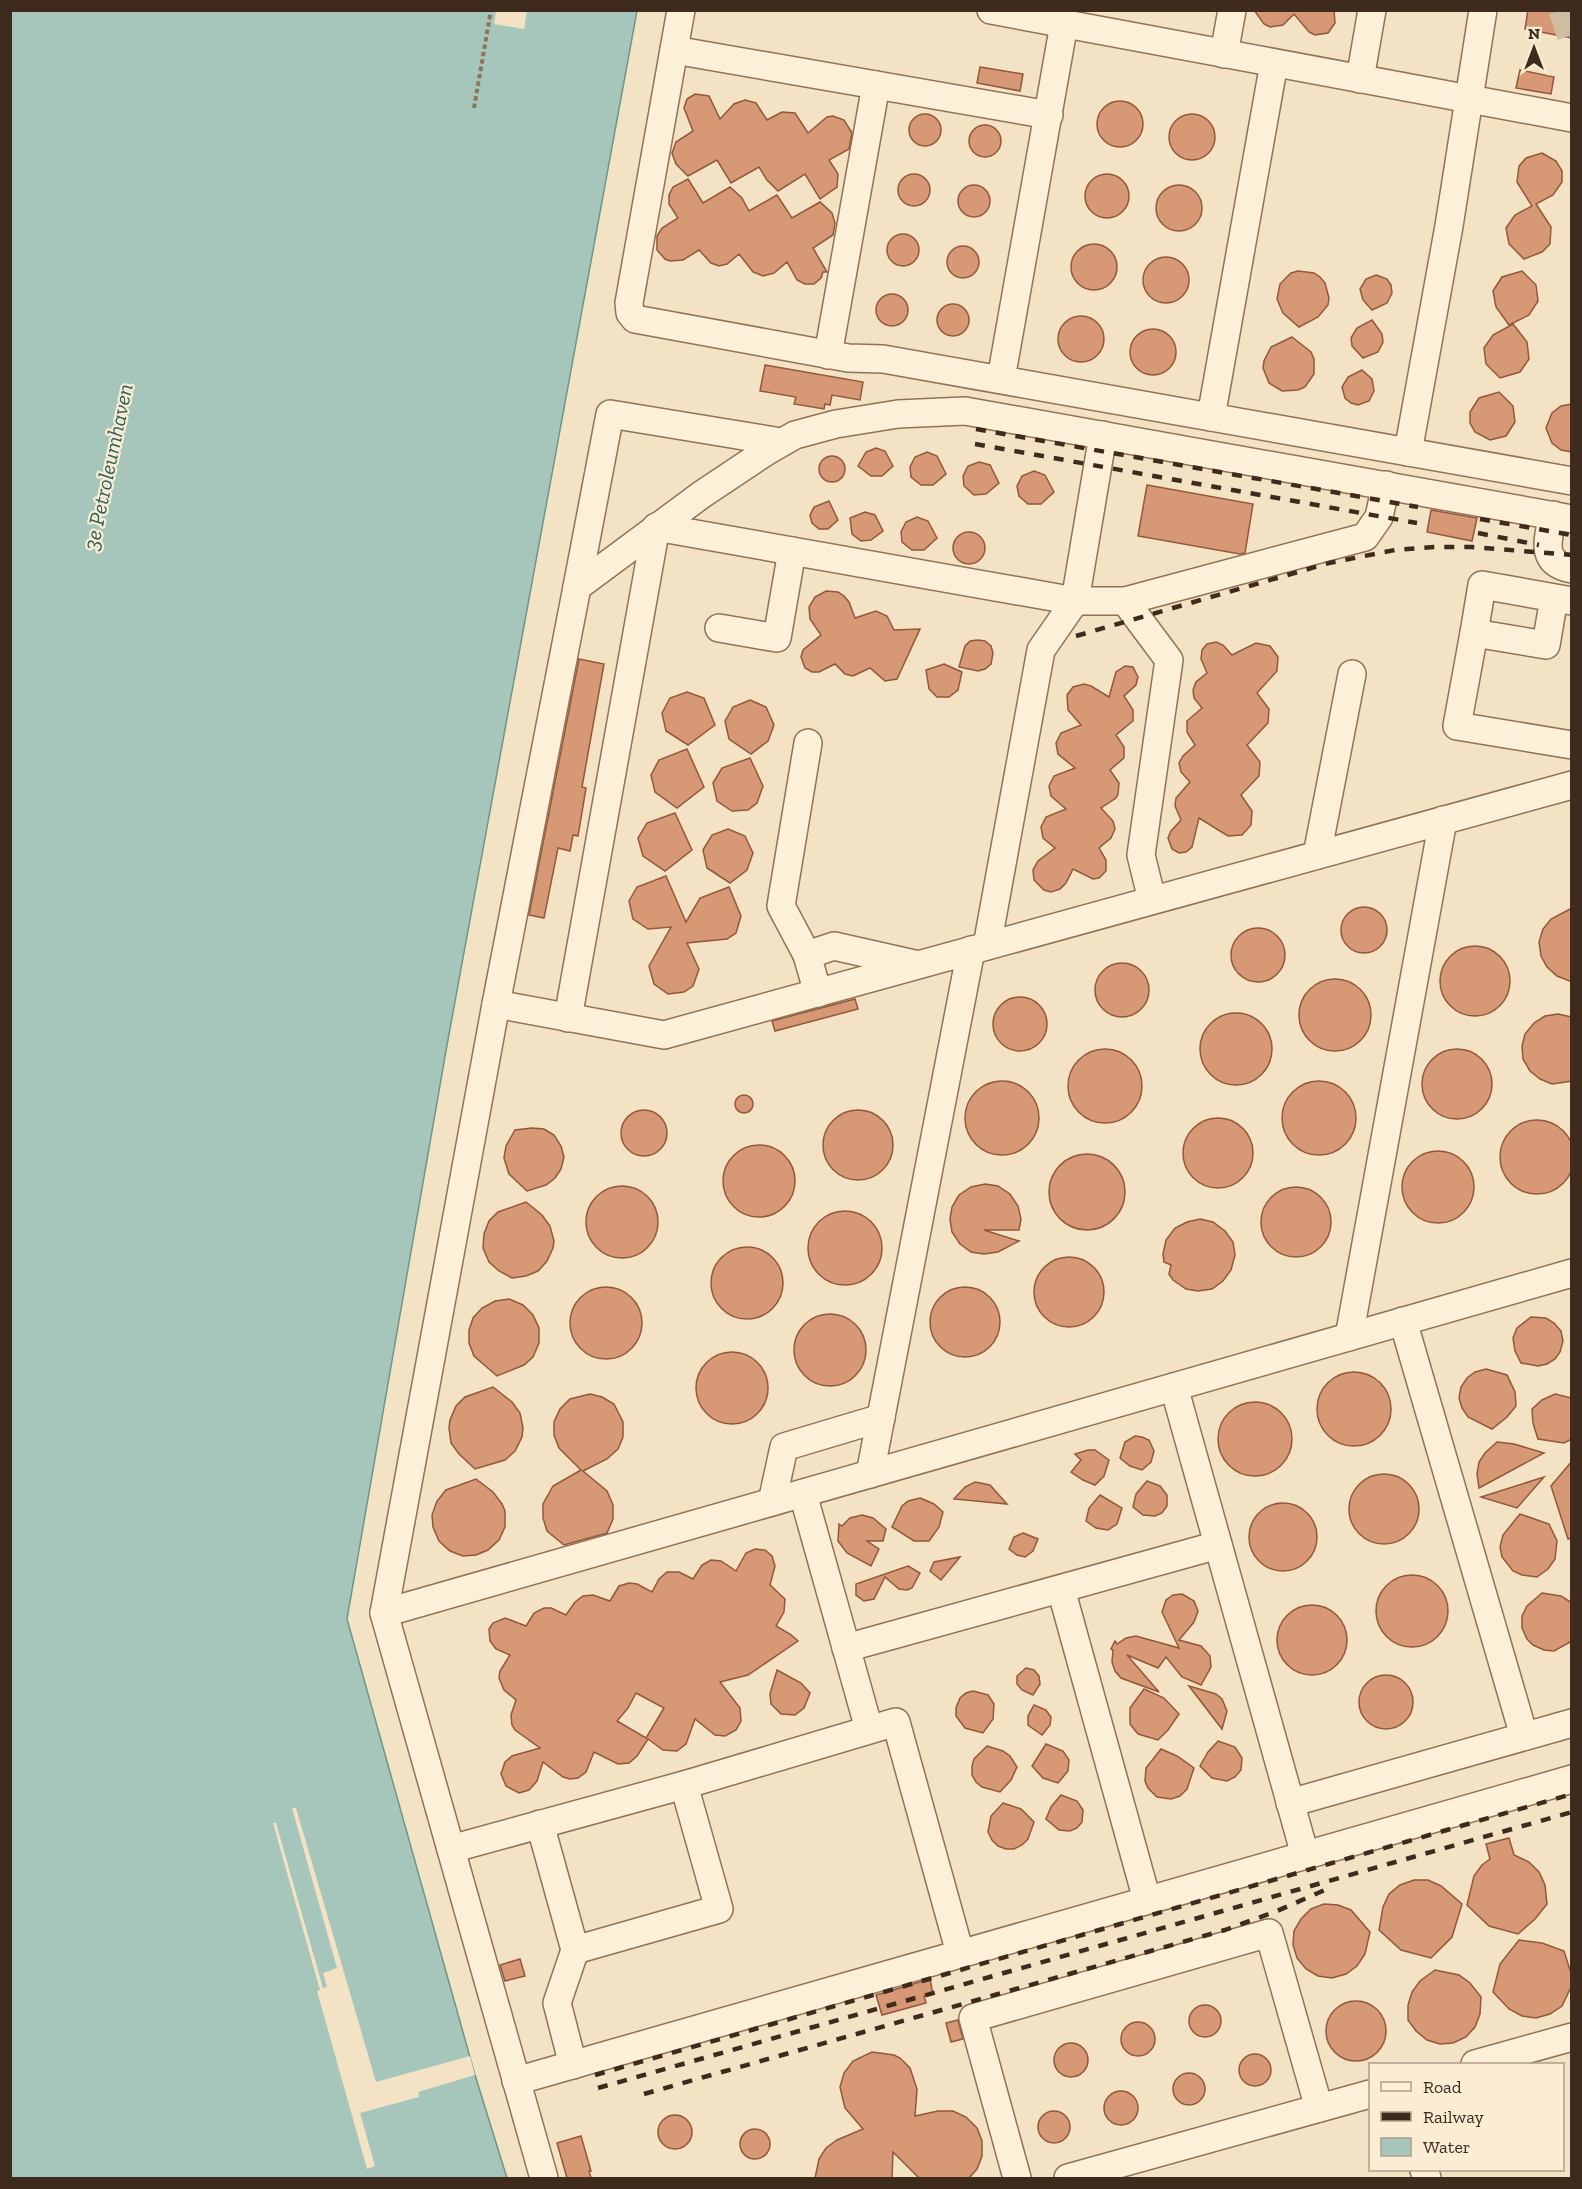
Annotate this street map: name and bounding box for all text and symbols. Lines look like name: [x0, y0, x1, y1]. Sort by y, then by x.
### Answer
north arrow: [1504, 18, 1564, 78]
text: N: [1528, 24, 1540, 43]
water label: 3e Petroleumhaven: [77, 381, 139, 553]
legend: [1369, 2063, 1564, 2171]
text: Road: [1423, 2076, 1462, 2098]
text: Railway: [1423, 2106, 1485, 2128]
text: Water: [1423, 2136, 1470, 2158]

